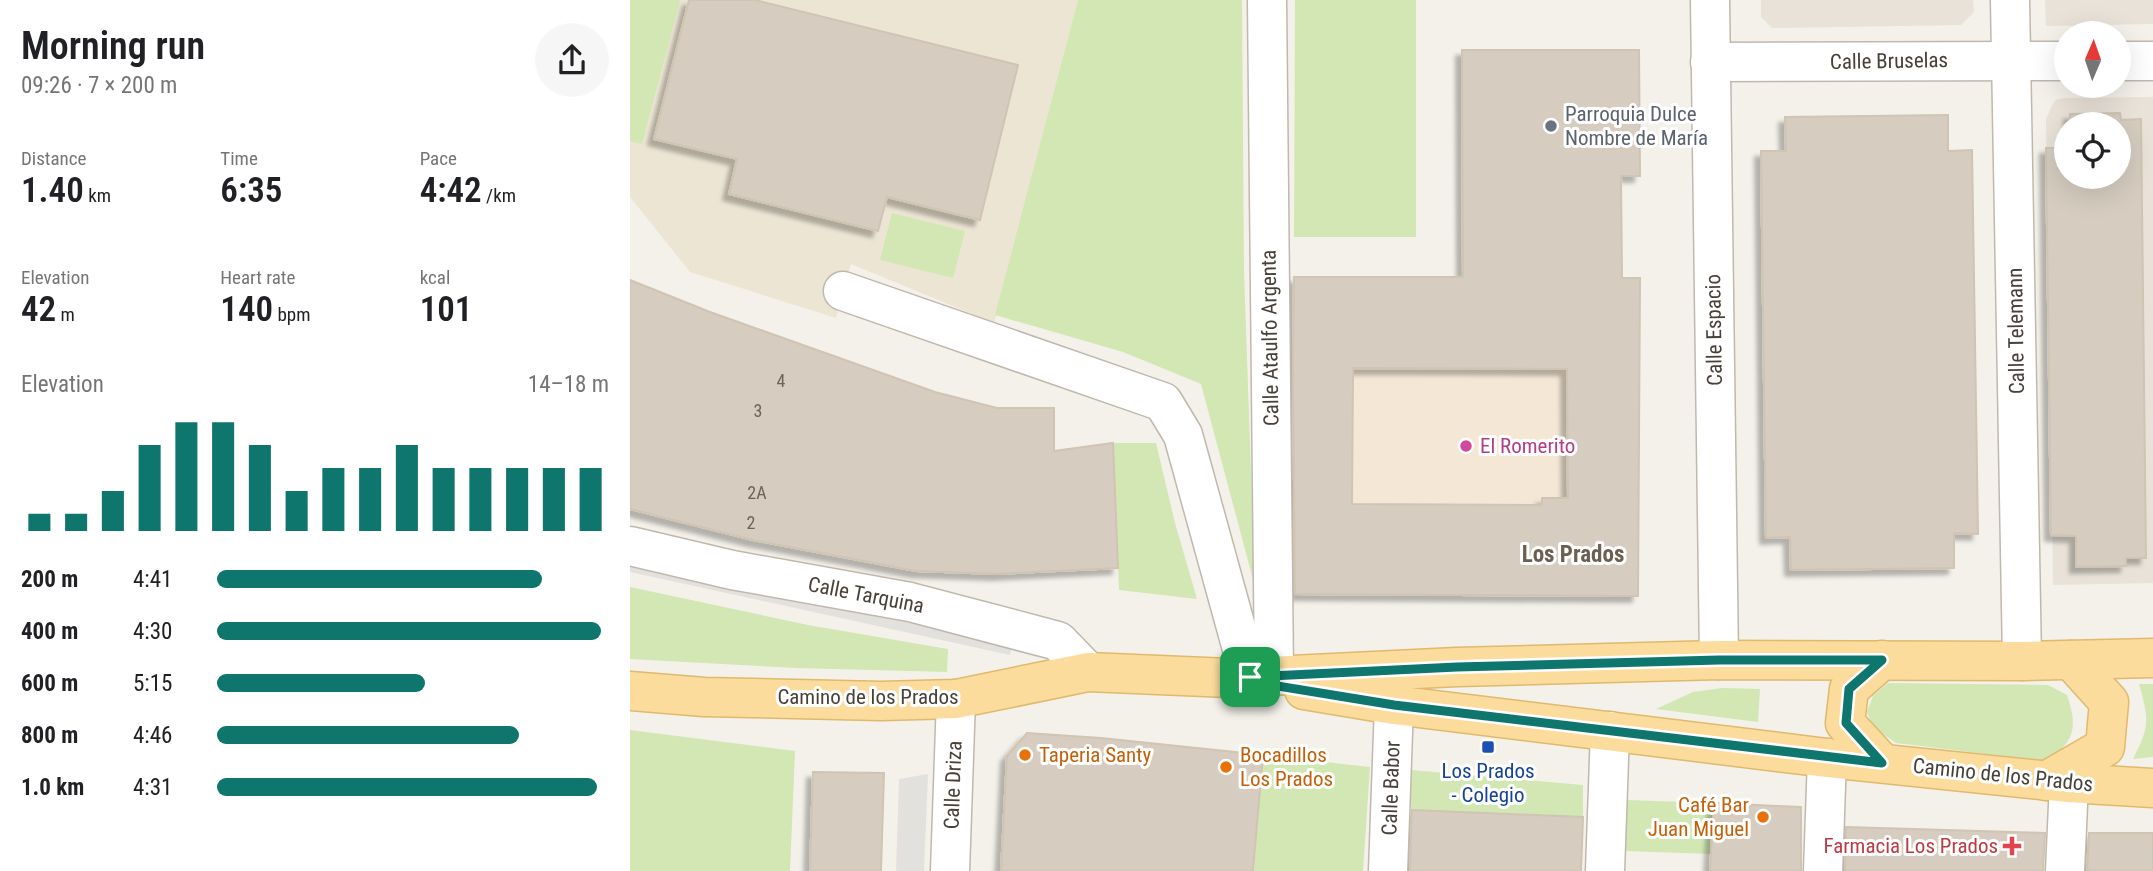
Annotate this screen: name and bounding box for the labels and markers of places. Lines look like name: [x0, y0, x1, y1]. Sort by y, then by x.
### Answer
place label: Parroquia Dulce Nombre de María: [1565, 102, 1708, 150]
marker: Parroquia Dulce Nombre de María: [1543, 118, 1559, 134]
place label: El Romerito: [1480, 434, 1575, 458]
marker: El Romerito: [1458, 438, 1474, 454]
pin: [1220, 647, 1280, 707]
marker: Los Prados - Colegio: [1480, 739, 1496, 755]
place label: Taperia Santy: [1039, 743, 1151, 767]
place label: Bocadillos Los Prados: [1240, 743, 1333, 791]
marker: Taperia Santy: [1017, 747, 1033, 763]
marker: Bocadillos Los Prados: [1218, 759, 1234, 775]
place label: Los Prados - Colegio: [1441, 759, 1535, 807]
place label: Café Bar Juan Miguel: [1648, 793, 1749, 841]
marker: Café Bar Juan Miguel: [1755, 809, 1771, 825]
place label: Farmacia Los Prados: [1823, 834, 1998, 858]
marker: Farmacia Los Prados: [2004, 838, 2020, 854]

